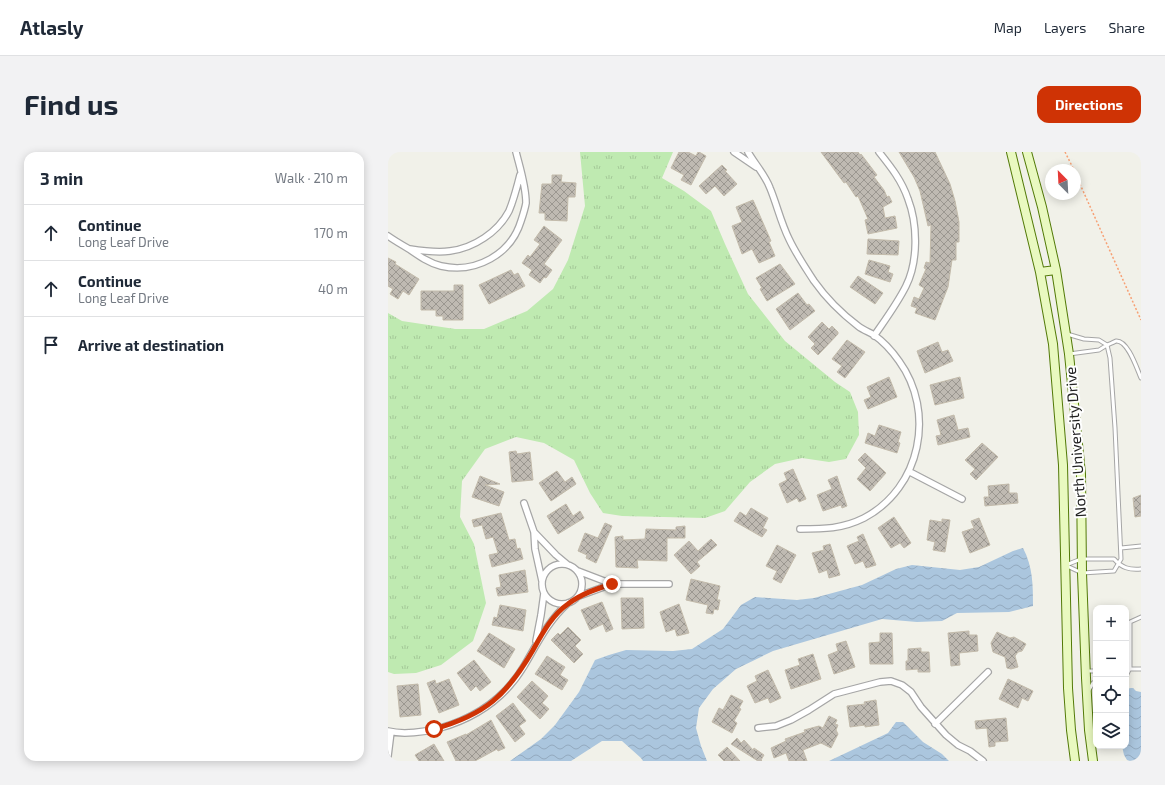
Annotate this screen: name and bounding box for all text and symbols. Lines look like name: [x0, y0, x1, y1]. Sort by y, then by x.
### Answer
text: Atlasly: [20, 16, 84, 39]
text: Map: [994, 19, 1022, 36]
text: Layers: [1044, 19, 1086, 36]
text: Share: [1108, 19, 1145, 36]
button: Directions: [1037, 86, 1141, 123]
text: Find us: [24, 87, 118, 121]
north arrow: [1045, 164, 1081, 200]
text: 3 min: [40, 168, 83, 188]
text: Walk · 210 m: [275, 170, 348, 186]
text: Continue: [78, 216, 141, 234]
icon: ahead: [40, 222, 62, 244]
text: 170 m: [314, 225, 348, 241]
text: Long Leaf Drive: [78, 234, 169, 250]
text: Continue: [78, 272, 141, 290]
icon: ahead: [40, 278, 62, 300]
text: 40 m: [318, 281, 348, 297]
text: Long Leaf Drive: [78, 290, 169, 306]
icon: arrive: [40, 334, 62, 356]
text: Arrive at destination: [78, 336, 224, 354]
street label: North University Drive: [1061, 366, 1089, 518]
route end: [603, 575, 621, 593]
map controls: [1093, 605, 1129, 749]
button: +: [1093, 605, 1129, 641]
button: −: [1093, 641, 1129, 677]
button: locate: [1093, 677, 1129, 713]
button: layers: [1093, 713, 1129, 749]
route start: [425, 720, 443, 738]

